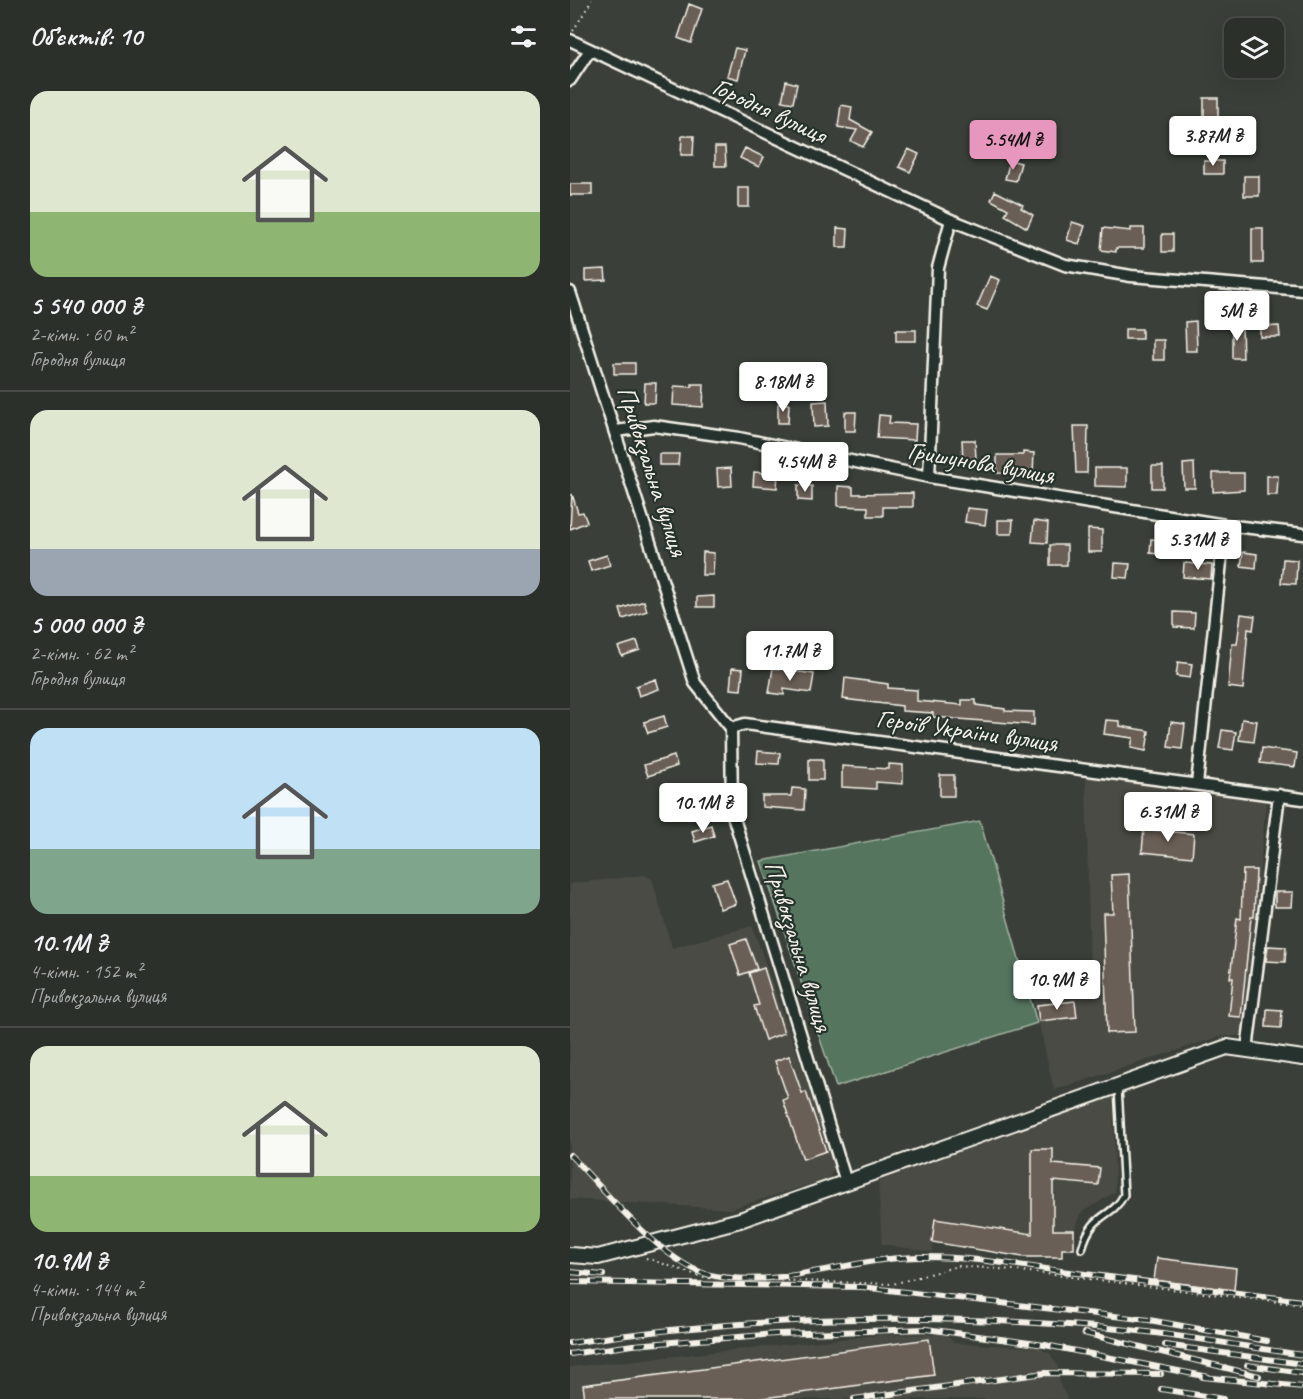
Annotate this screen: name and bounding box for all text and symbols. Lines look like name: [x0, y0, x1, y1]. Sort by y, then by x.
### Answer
map controls: [1224, 18, 1284, 78]
button: layers: [1224, 18, 1284, 78]
text: Об’єктів: 10: [30, 20, 142, 53]
icon: filters: [507, 20, 540, 53]
street label: Городня вулиця: [707, 70, 834, 152]
pin: 3.87M ₴: [1158, 116, 1268, 167]
pin: 5.54M ₴: [958, 120, 1068, 171]
text: 3.87M ₴: [1183, 123, 1243, 148]
text: 5.54M ₴: [984, 127, 1042, 152]
icon: home: [231, 130, 339, 238]
text: 5 540 000 ₴: [30, 289, 142, 322]
pin: 5M ₴: [1201, 291, 1273, 342]
text: 5M ₴: [1218, 298, 1256, 323]
text: 2-кімн. · 60 m²: [30, 322, 133, 347]
text: Городня вулиця: [30, 347, 124, 372]
pin: 8.18M ₴: [728, 362, 838, 413]
text: 8.18M ₴: [753, 369, 813, 394]
street label: Привокзальна вулиця: [609, 382, 696, 562]
street label: Гришунова вулиця: [905, 433, 1058, 492]
pin: 4.54M ₴: [750, 442, 860, 493]
icon: home: [231, 449, 339, 557]
text: 4.54M ₴: [775, 449, 835, 474]
pin: 5.31M ₴: [1143, 520, 1253, 571]
text: 5.31M ₴: [1168, 527, 1228, 552]
text: 5 000 000 ₴: [30, 608, 142, 641]
pin: 11.7M ₴: [735, 631, 845, 682]
text: 11.7M ₴: [760, 638, 820, 663]
text: 2-кімн. · 62 m²: [30, 641, 133, 666]
text: Городня вулиця: [30, 666, 124, 691]
street label: Героїв України вулиця: [874, 701, 1061, 760]
icon: home: [231, 767, 339, 875]
pin: 10.1M ₴: [648, 783, 758, 834]
text: 10.1M ₴: [673, 790, 733, 815]
pin: 6.31M ₴: [1113, 792, 1223, 843]
text: 6.31M ₴: [1138, 799, 1198, 824]
street label: Привокзальна вулиця: [756, 857, 841, 1037]
text: 10.1M ₴: [30, 926, 107, 959]
text: 4-кімн. · 152 m²: [30, 959, 142, 984]
pin: 10.9M ₴: [1002, 960, 1112, 1011]
text: 10.9M ₴: [1027, 967, 1087, 992]
text: Привокзальна вулиця: [30, 984, 166, 1009]
icon: home: [231, 1085, 339, 1193]
text: 10.9M ₴: [30, 1244, 107, 1277]
text: 4-кімн. · 144 m²: [30, 1277, 142, 1302]
text: Привокзальна вулиця: [30, 1302, 166, 1327]

